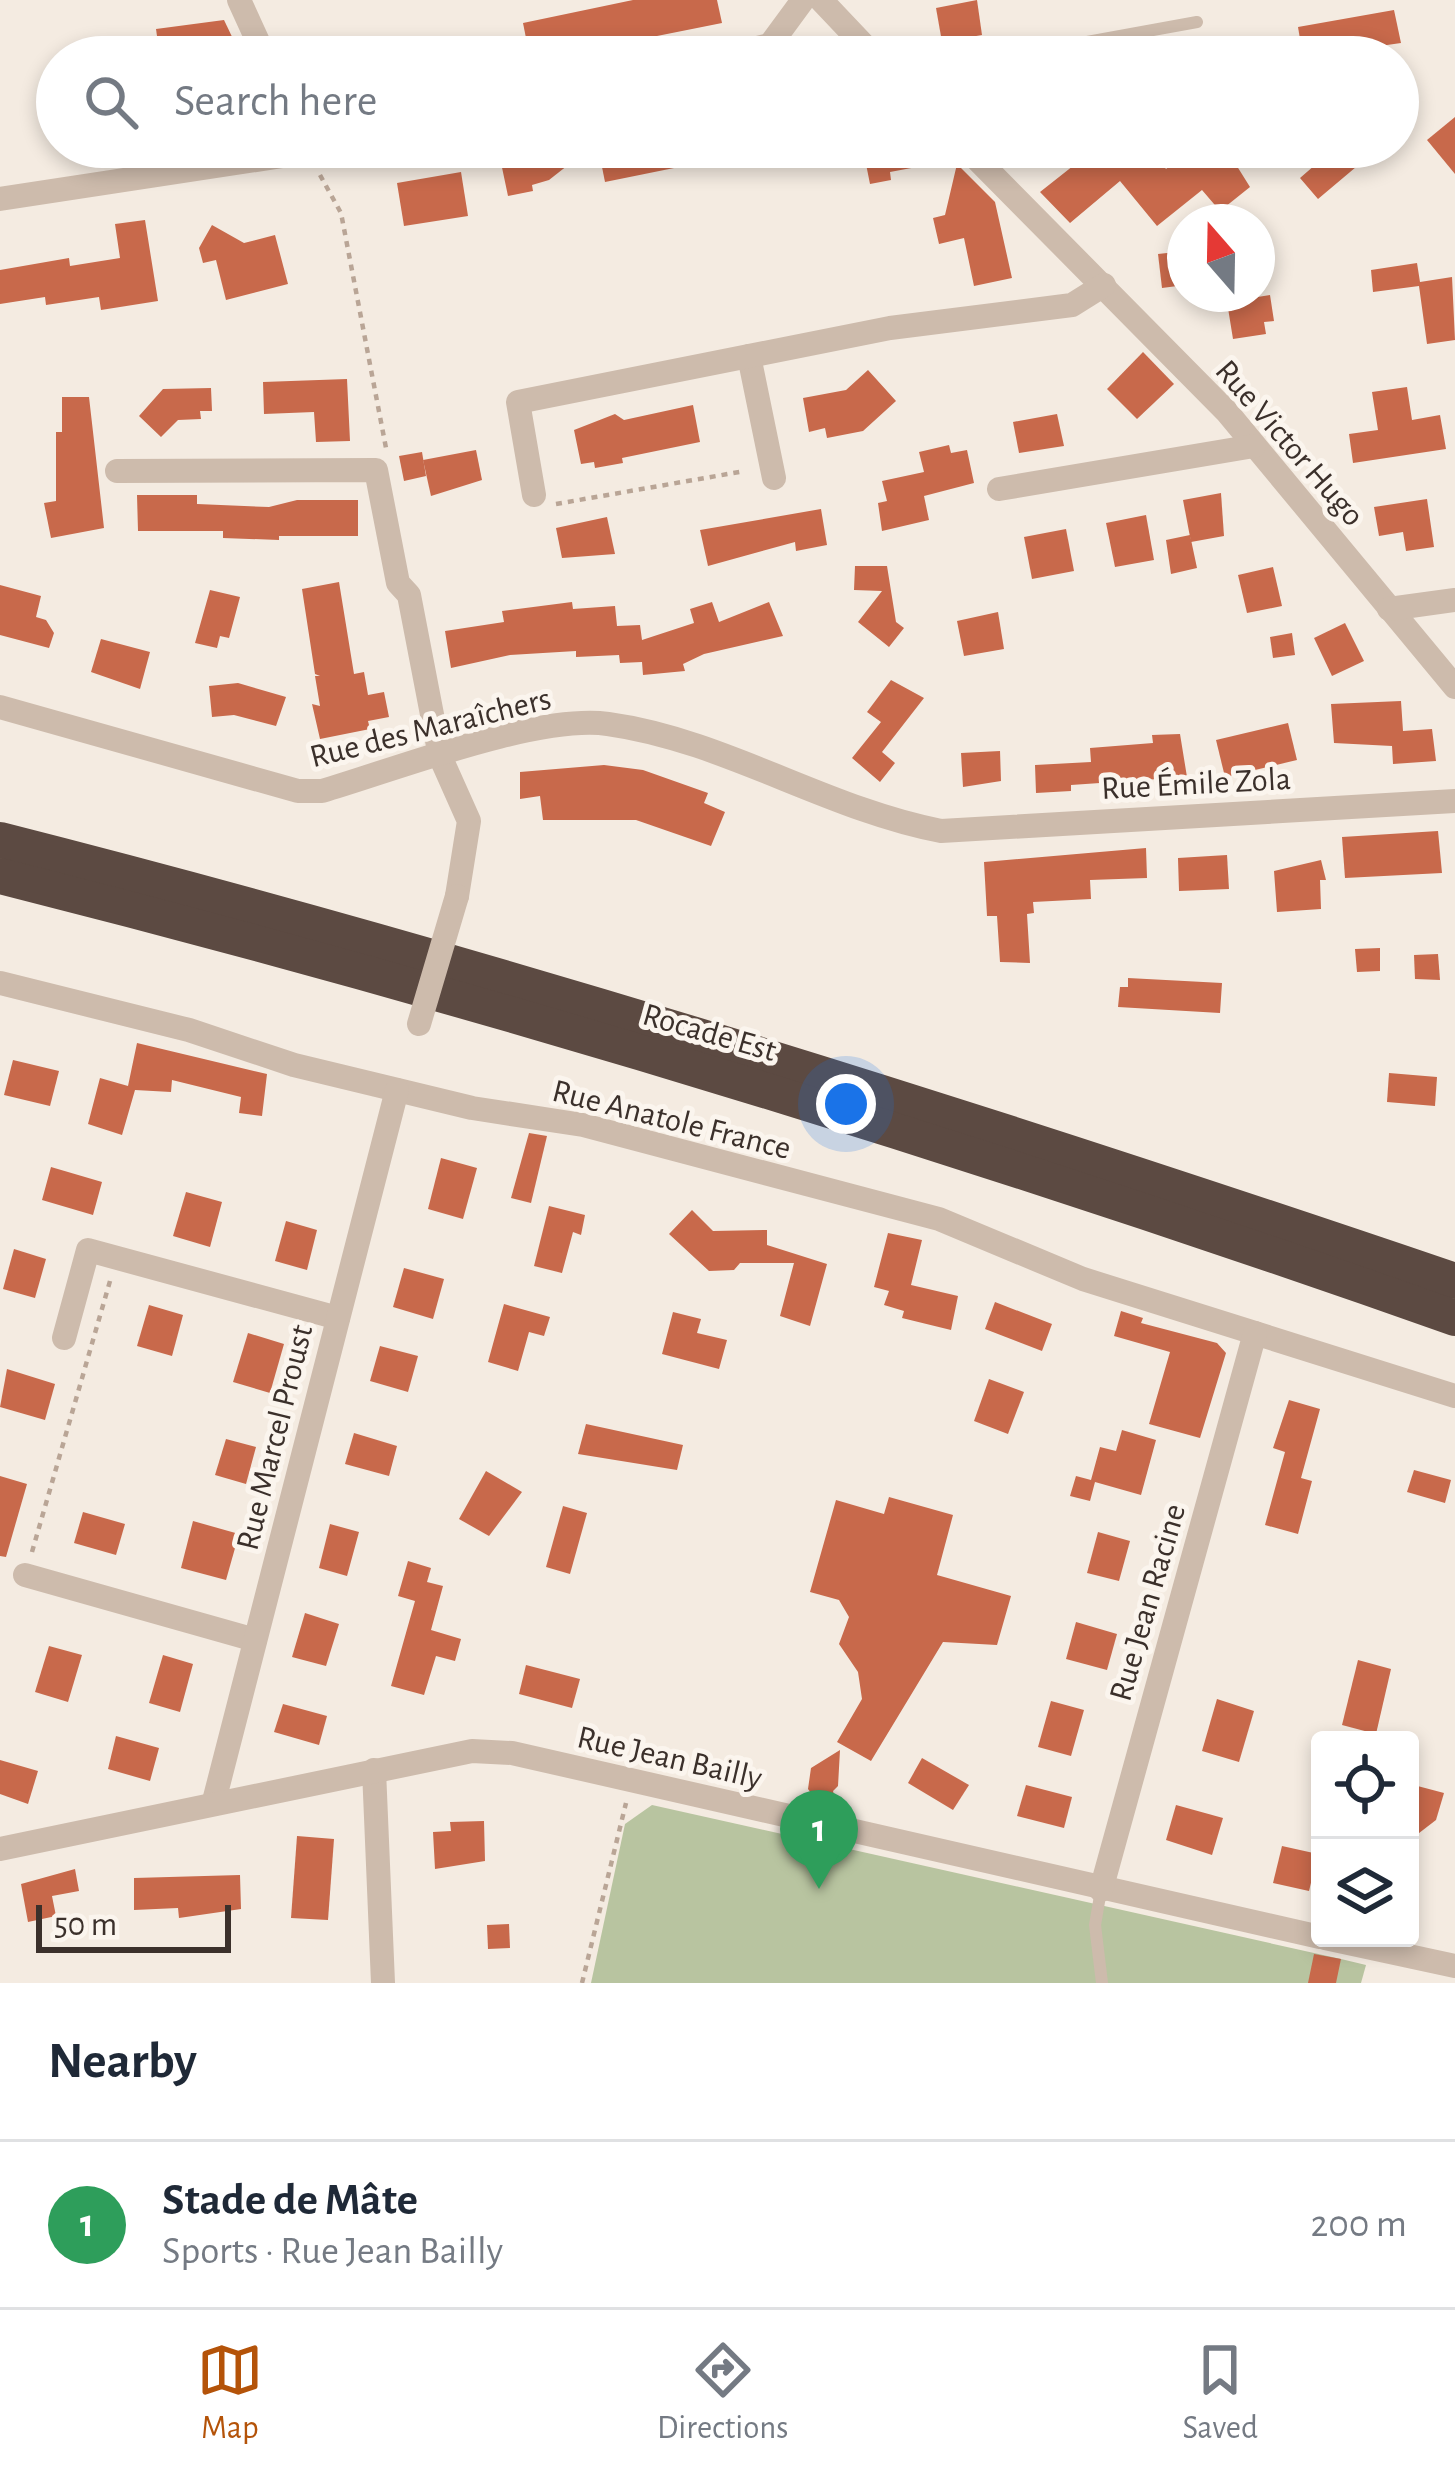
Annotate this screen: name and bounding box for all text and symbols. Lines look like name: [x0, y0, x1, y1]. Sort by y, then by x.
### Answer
search box: [36, 36, 1419, 168]
icon: search: [78, 69, 144, 135]
text: Search here: [174, 79, 377, 124]
north arrow: [1167, 204, 1275, 312]
street label: Rue Victor Hugo: [1208, 354, 1370, 533]
street label: Rue des Maraîchers: [307, 683, 555, 774]
street label: Rue Émile Zola: [1100, 759, 1292, 806]
street label: Rocade Est: [639, 999, 780, 1068]
your location: [816, 1074, 876, 1134]
street label: Rue Anatole France: [549, 1075, 794, 1166]
street label: Rue Marcel Proust: [231, 1321, 319, 1554]
street label: Rue Jean Racine: [1105, 1501, 1192, 1705]
street label: Rue Jean Bailly: [574, 1721, 765, 1796]
map controls: [1311, 1731, 1419, 1947]
button: locate: [1311, 1731, 1419, 1839]
pin: 1: [780, 1790, 858, 1889]
button: layers: [1311, 1839, 1419, 1947]
scale bar: [36, 1899, 231, 1952]
text: 50 m: [54, 1909, 117, 1942]
text: Nearby: [48, 2036, 197, 2087]
text: Stade de Mâte: [162, 2178, 418, 2223]
text: 1: [80, 2205, 94, 2244]
text: 200 m: [1310, 2205, 1407, 2244]
text: Sports · Rue Jean Bailly: [162, 2232, 503, 2271]
tab: Map: [197, 2337, 263, 2449]
tab: Directions: [657, 2337, 788, 2449]
tab: Saved: [1182, 2337, 1258, 2449]

